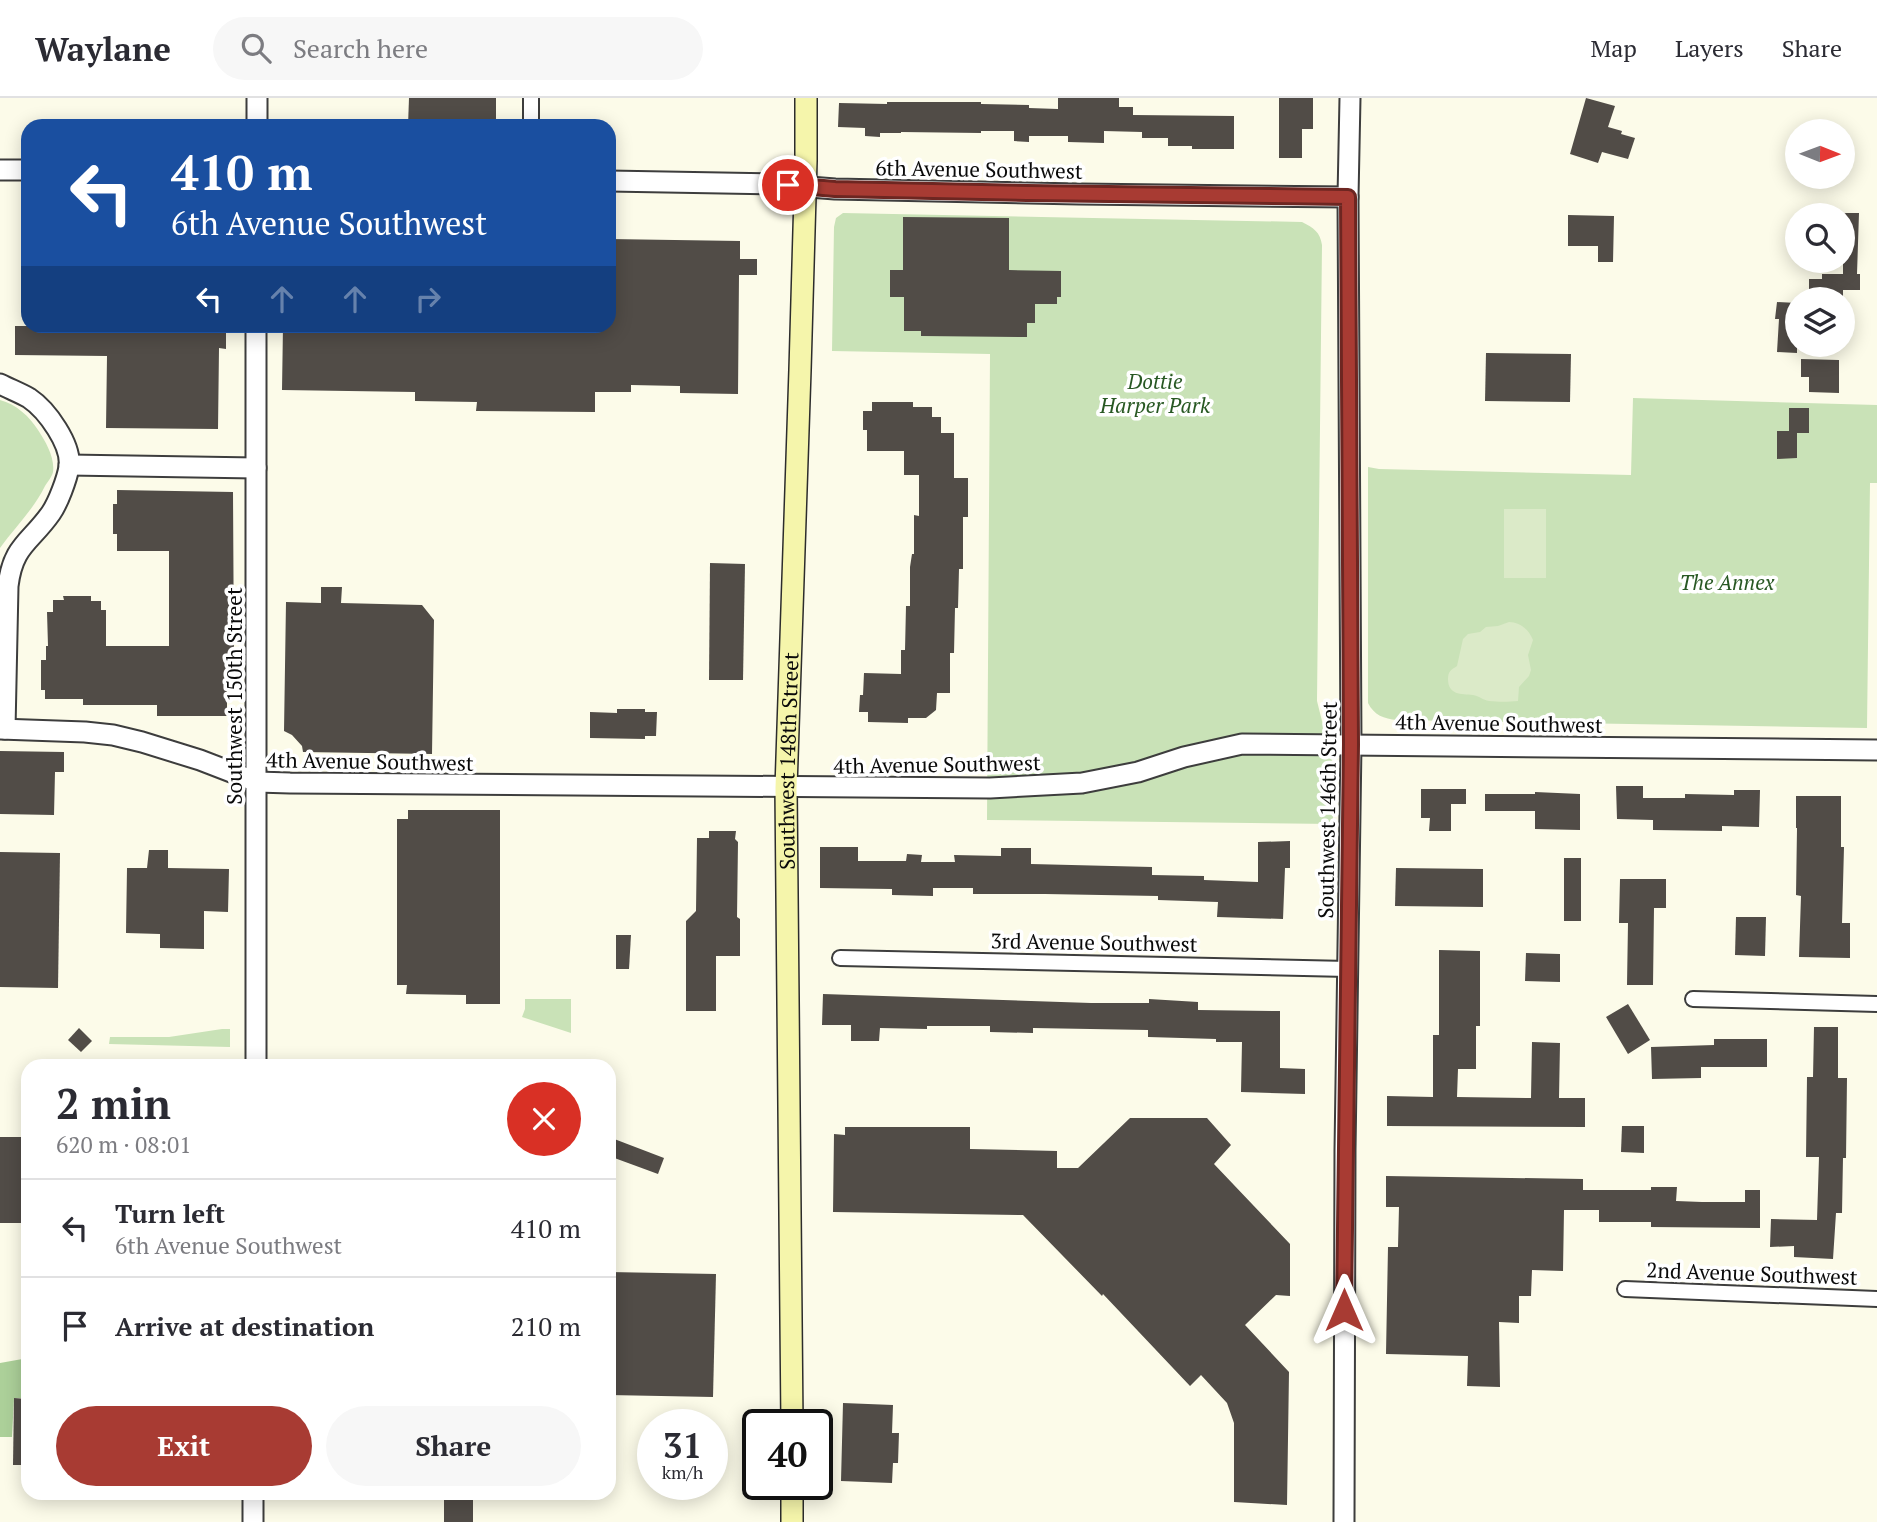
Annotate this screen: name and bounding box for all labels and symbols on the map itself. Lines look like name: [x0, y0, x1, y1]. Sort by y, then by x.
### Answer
north arrow: [1785, 119, 1855, 189]
street label: 6th Avenue Southwest: [875, 153, 1083, 185]
pin: [758, 155, 818, 215]
park label: Dottie Harper Park: [1099, 367, 1211, 419]
park label: The Annex: [1680, 568, 1775, 596]
street label: Southwest 150th Street: [220, 587, 248, 805]
street label: Southwest 148th Street: [772, 652, 805, 870]
street label: Southwest 146th Street: [1311, 701, 1343, 919]
street label: 4th Avenue Southwest: [1395, 707, 1603, 739]
street label: 4th Avenue Southwest: [266, 745, 474, 777]
street label: 4th Avenue Southwest: [833, 748, 1041, 780]
street label: 3rd Avenue Southwest: [990, 926, 1198, 958]
street label: 2nd Avenue Southwest: [1646, 1255, 1858, 1291]
position arrow: [1307, 1273, 1381, 1347]
speed limit sign: 40: [742, 1409, 833, 1500]

